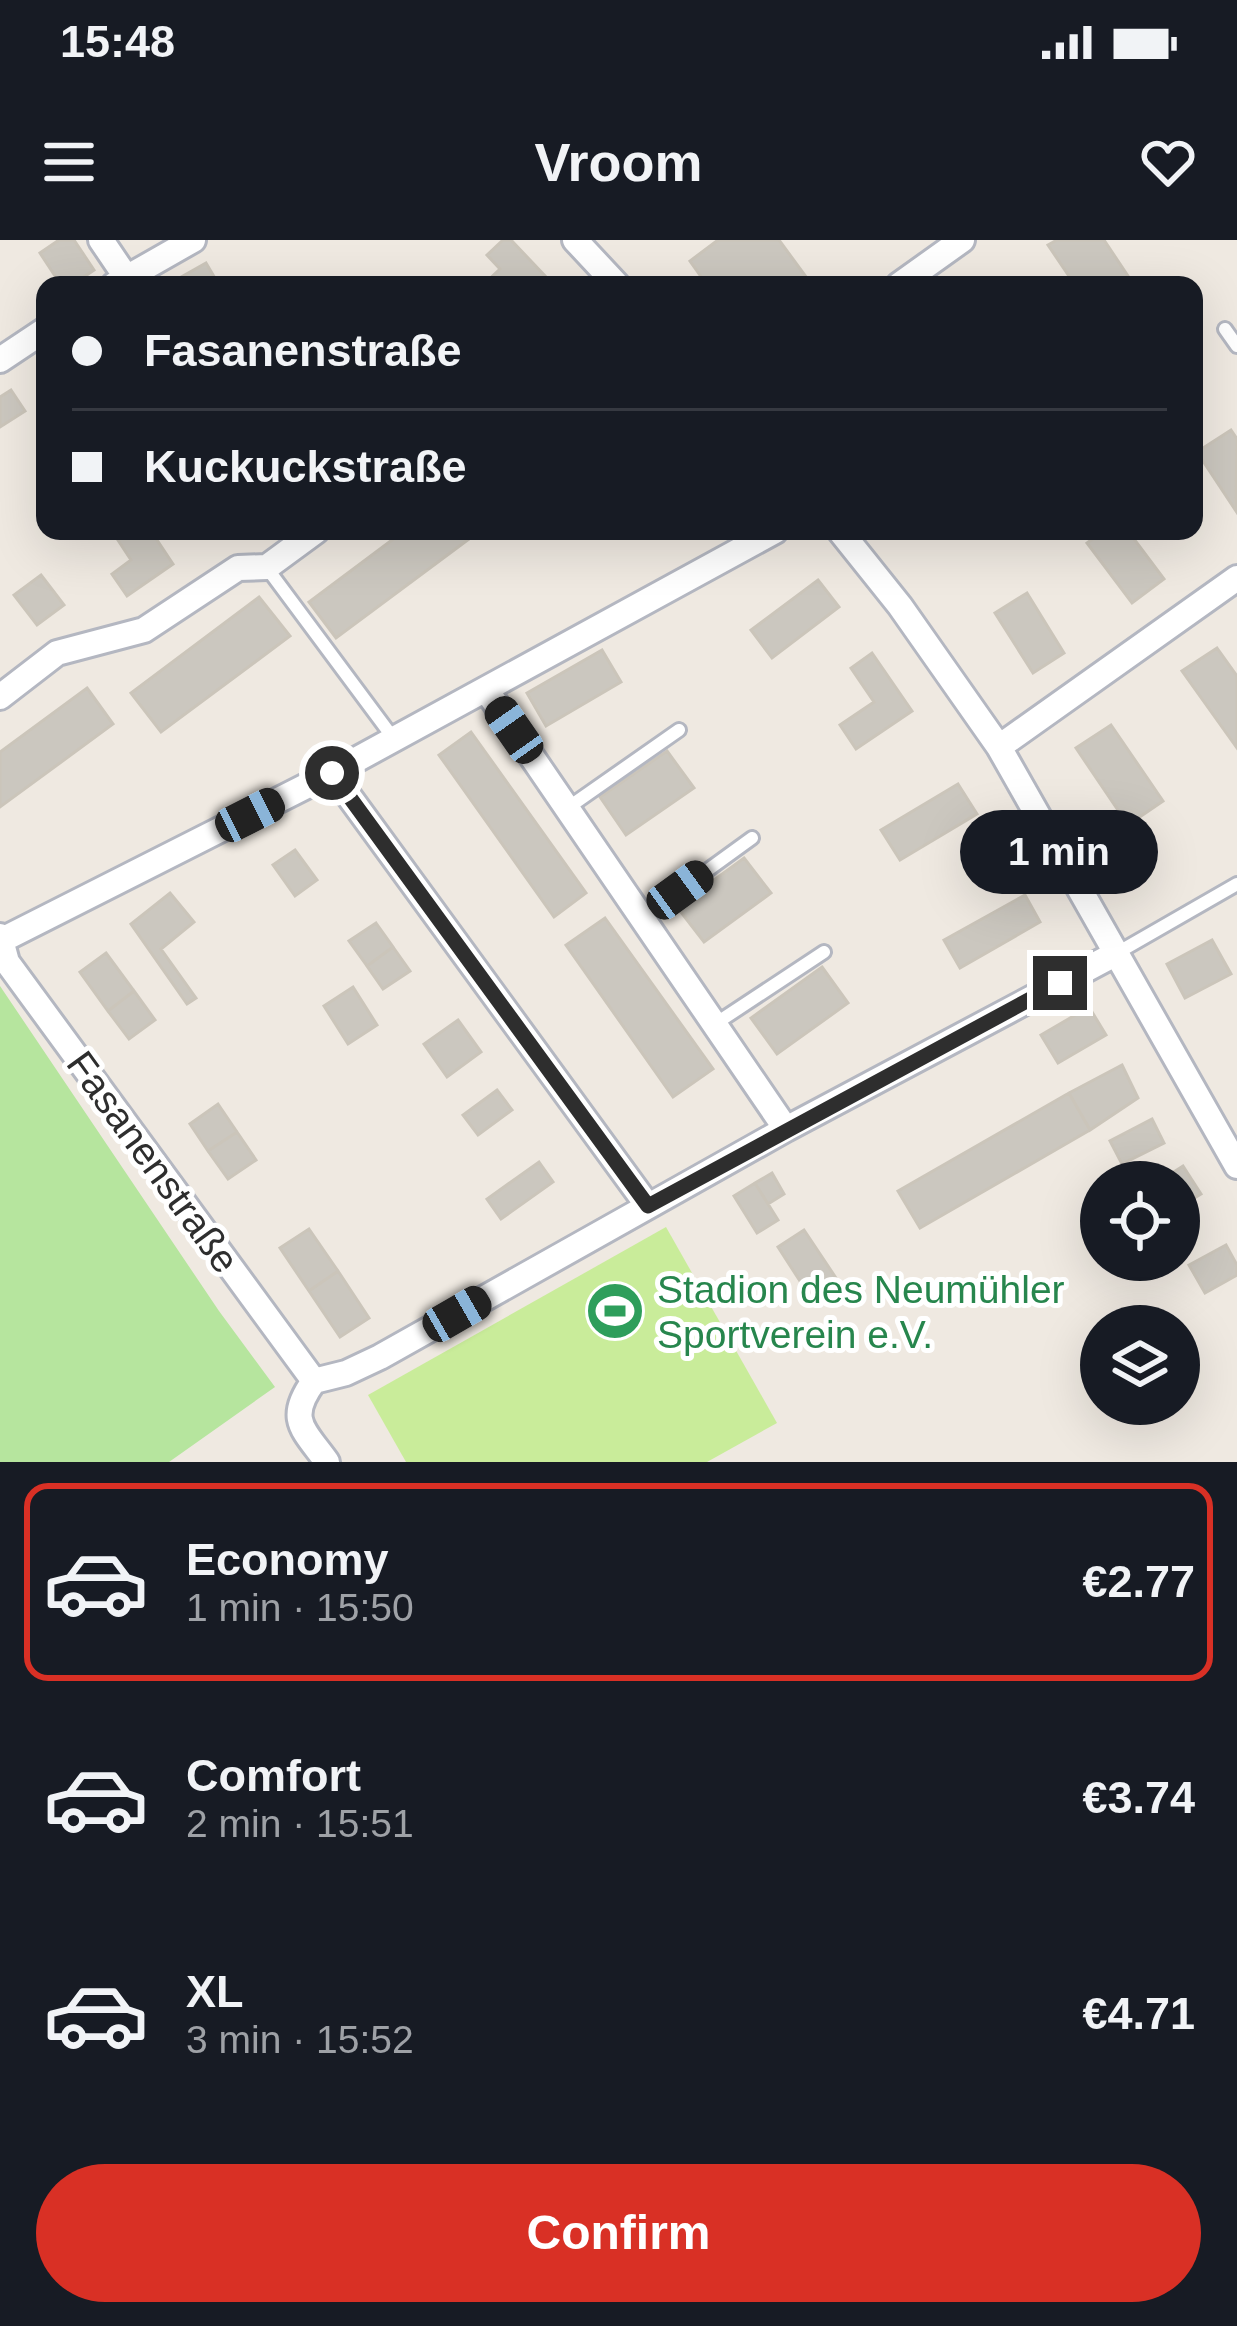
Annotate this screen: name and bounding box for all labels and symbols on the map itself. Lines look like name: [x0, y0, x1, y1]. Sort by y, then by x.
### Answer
car: [479, 690, 549, 770]
route start: [305, 746, 359, 800]
car: [210, 783, 290, 847]
callout: 1 min: [961, 809, 1159, 893]
car: [640, 854, 720, 926]
route end: [1033, 956, 1087, 1010]
street label: Fasanenstraße: [59, 1043, 247, 1281]
place label: Stadion des Neumühler Sportverein e.V.: [657, 1268, 1065, 1356]
car: [417, 1280, 497, 1348]
sports icon: Stadion des Neumühler Sportverein e.V.: [584, 1280, 646, 1342]

